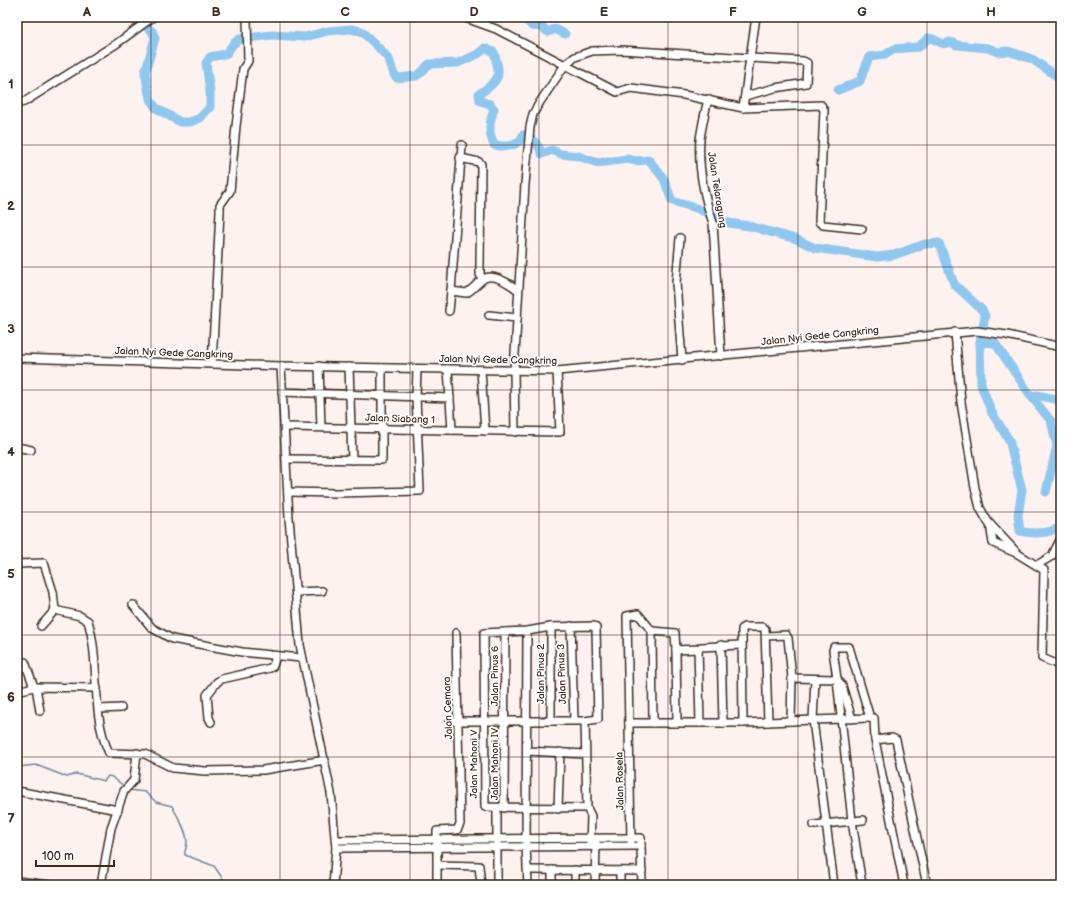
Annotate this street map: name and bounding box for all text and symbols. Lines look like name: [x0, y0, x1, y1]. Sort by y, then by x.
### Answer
text: A: [82, 4, 91, 20]
text: B: [211, 4, 221, 20]
text: C: [340, 4, 350, 20]
text: D: [469, 4, 479, 20]
text: E: [600, 4, 609, 20]
text: F: [729, 4, 737, 20]
text: G: [857, 4, 867, 20]
text: H: [986, 4, 996, 20]
text: 1: [8, 76, 14, 92]
street label: Jalan Telaragung: [705, 151, 729, 229]
text: 2: [7, 198, 15, 214]
text: 3: [7, 321, 15, 337]
street label: Jalan Nyi Gede Cangkring: [761, 324, 880, 348]
street label: Jalan Nyi Gede Cangkring: [115, 345, 233, 361]
street label: Jalan Nyi Gede Cangkring: [439, 353, 557, 367]
street label: Jalan Siabang 1: [365, 412, 435, 426]
text: 4: [7, 444, 15, 460]
text: 5: [7, 566, 15, 582]
street label: Jalan Pinus 2: [535, 644, 547, 704]
street label: Jalan Pinus 3: [555, 644, 569, 704]
street label: Jalan Pinus 6: [489, 646, 501, 706]
street label: Jalan Cemara: [441, 676, 455, 740]
text: 6: [7, 689, 15, 705]
street label: Jalan Mahoni IV: [489, 727, 501, 800]
street label: Jalan Mahoni V: [468, 729, 480, 798]
street label: Jalan Rosela: [613, 751, 627, 810]
text: 7: [7, 811, 15, 827]
scale bar: [36, 842, 114, 868]
text: 100 m: [42, 849, 74, 864]

